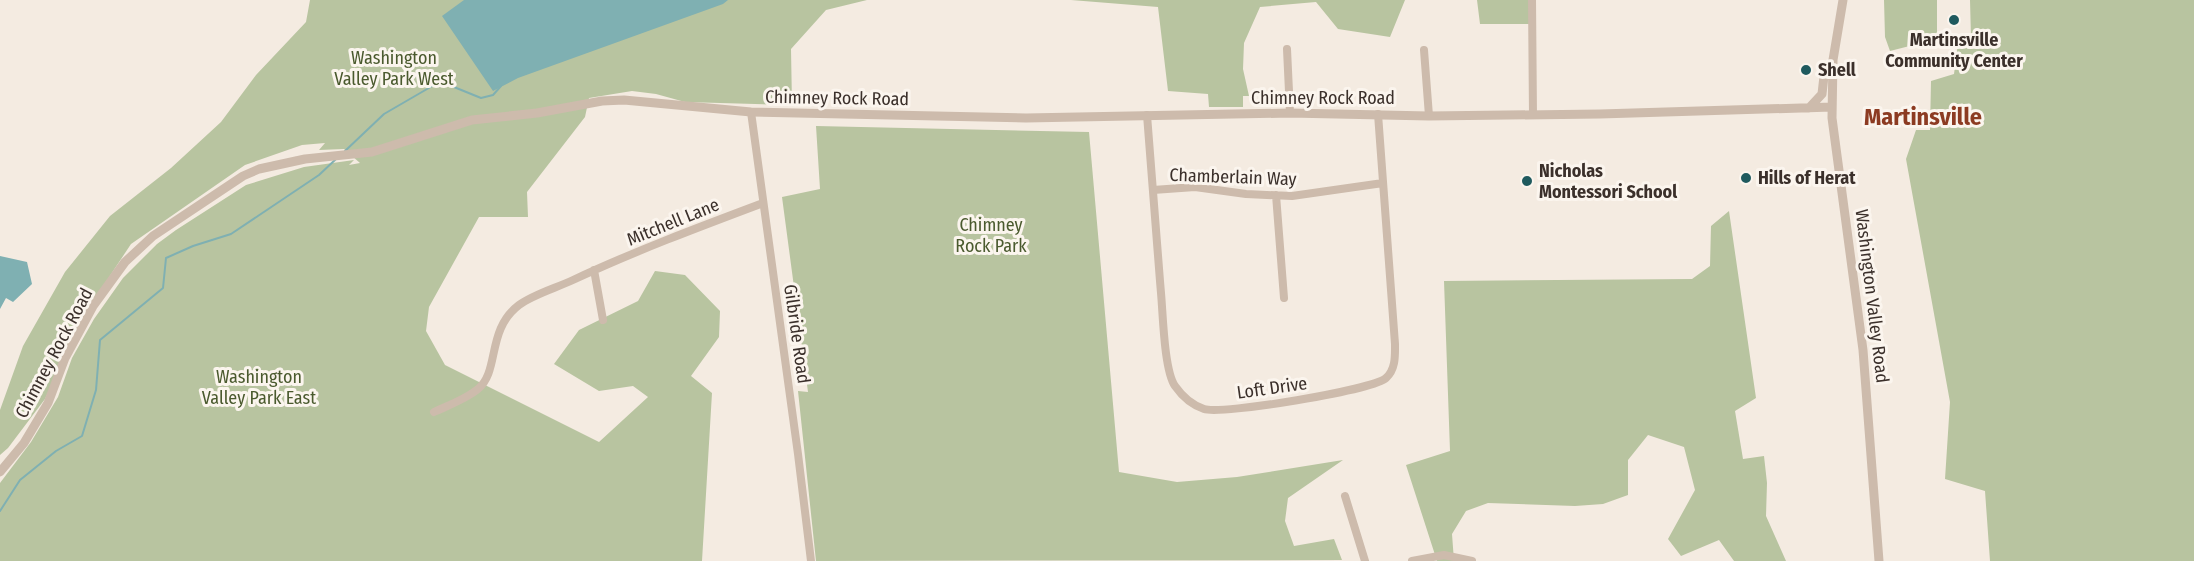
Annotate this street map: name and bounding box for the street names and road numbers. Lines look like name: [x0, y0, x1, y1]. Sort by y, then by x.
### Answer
street label: Chimney Rock Road: [765, 86, 909, 110]
street label: Chimney Rock Road: [1251, 87, 1395, 109]
street label: Chamberlain Way: [1169, 164, 1297, 190]
street label: Mitchell Lane: [624, 193, 723, 251]
street label: Washington Valley Road: [1850, 208, 1894, 384]
street label: Gilbride Road: [779, 283, 815, 385]
street label: Chimney Rock Road: [10, 284, 98, 422]
street label: Loft Drive: [1235, 372, 1309, 404]

